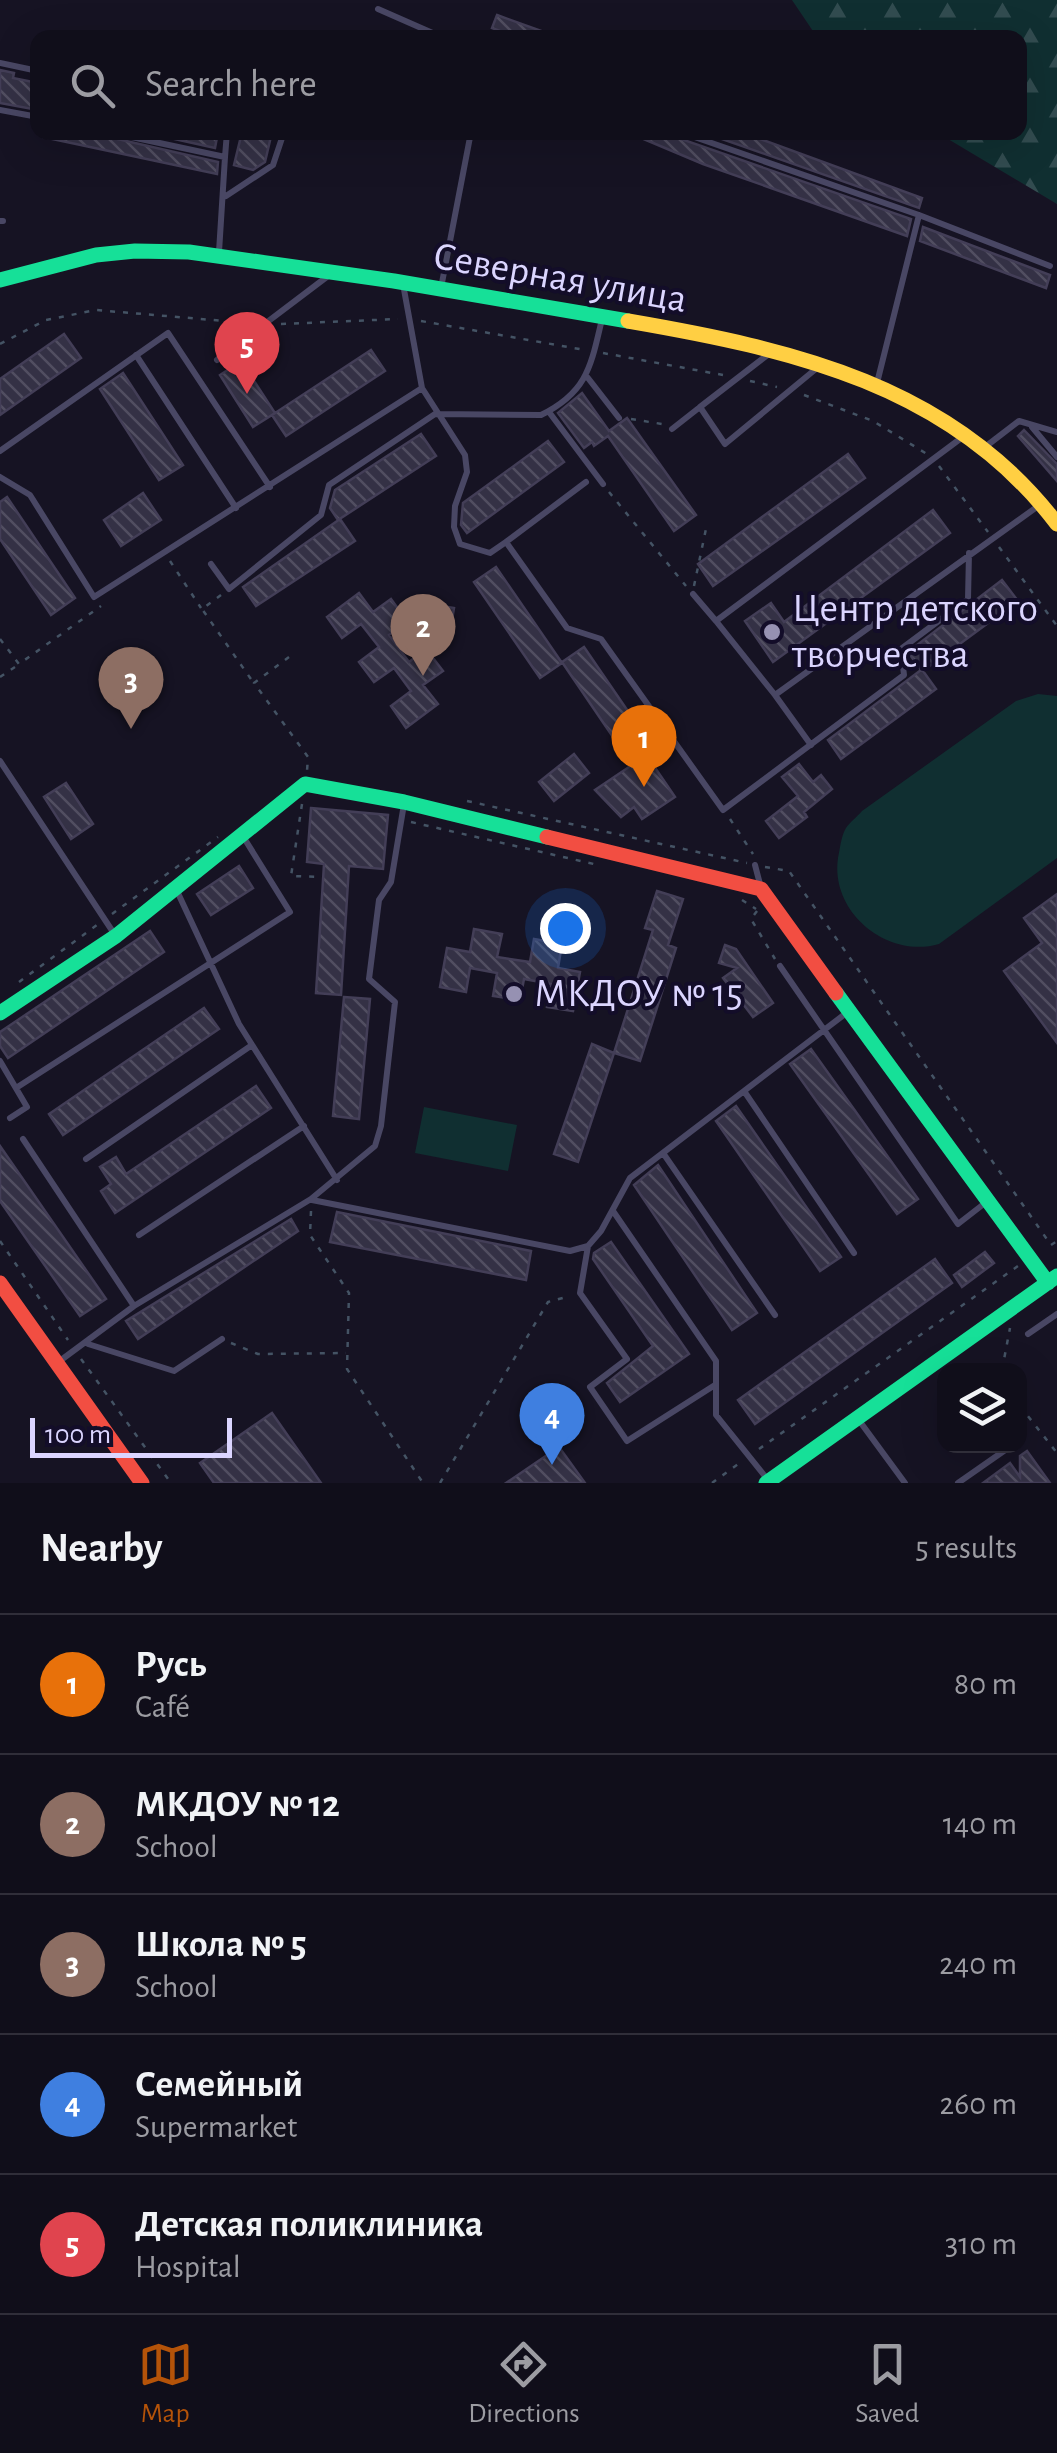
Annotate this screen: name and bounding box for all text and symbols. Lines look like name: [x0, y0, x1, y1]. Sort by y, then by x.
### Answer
search box: [30, 30, 1027, 140]
icon: search: [65, 58, 120, 113]
text: Search here: [145, 66, 317, 104]
street label: Северная улица: [430, 236, 690, 320]
pin: 5: [214, 312, 280, 394]
place label: Центр детского творчества: [791, 589, 1038, 675]
pin: 2: [390, 594, 456, 676]
marker: Центр детского творчества: [761, 621, 783, 643]
pin: 3: [98, 646, 164, 729]
pin: 1: [612, 704, 676, 787]
your location: [540, 903, 591, 954]
place label: МКДОУ № 15: [534, 974, 743, 1014]
marker: МКДОУ № 15: [503, 983, 525, 1005]
map controls: [937, 1363, 1027, 1453]
button: layers: [937, 1363, 1027, 1453]
pin: 4: [520, 1382, 584, 1465]
scale bar: [30, 1413, 232, 1458]
text: 100 m: [45, 1421, 111, 1449]
text: Nearby: [40, 1527, 163, 1569]
text: 5 results: [915, 1532, 1017, 1564]
text: Русь: [135, 1646, 206, 1684]
text: 1: [67, 1668, 78, 1700]
text: 80 m: [954, 1668, 1017, 1700]
text: Café: [135, 1691, 190, 1723]
text: МКДОУ № 12: [135, 1786, 340, 1824]
text: 2: [65, 1808, 80, 1840]
text: 140 m: [943, 1808, 1017, 1840]
text: School: [135, 1831, 218, 1863]
text: Школа № 5: [135, 1926, 307, 1964]
text: 3: [66, 1948, 79, 1980]
text: 240 m: [939, 1948, 1017, 1980]
text: School: [135, 1971, 218, 2003]
text: Семейный: [135, 2066, 303, 2104]
text: 4: [64, 2088, 81, 2120]
text: 260 m: [940, 2088, 1017, 2120]
text: Supermarket: [135, 2111, 297, 2143]
text: Детская поликлиника: [135, 2206, 483, 2244]
text: 5: [66, 2228, 79, 2260]
text: 310 m: [945, 2228, 1017, 2260]
text: Hospital: [135, 2251, 241, 2283]
tab: Map: [138, 2337, 193, 2431]
tab: Directions: [468, 2337, 580, 2431]
tab: Saved: [855, 2337, 919, 2431]

